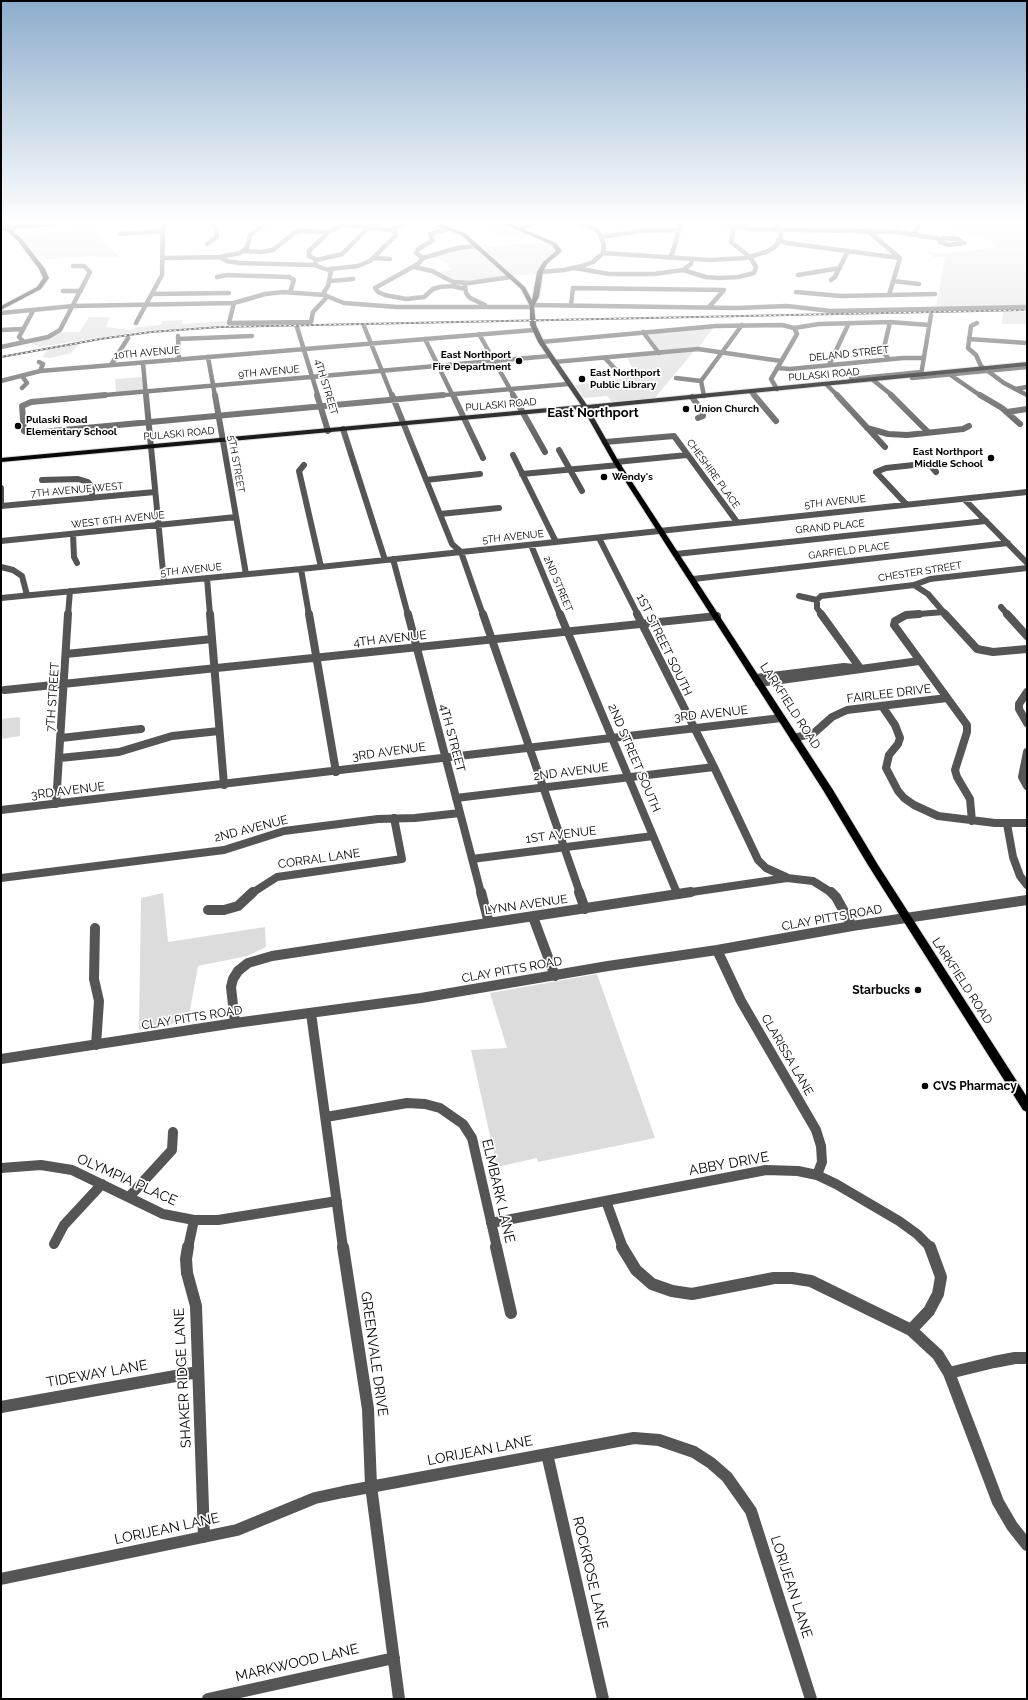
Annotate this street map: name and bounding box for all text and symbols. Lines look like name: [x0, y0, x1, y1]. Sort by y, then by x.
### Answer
street label: 10TH AVENUE: [113, 344, 181, 362]
street label: DELAND STREET: [808, 344, 890, 364]
place label: East Northport Fire Department: [432, 349, 511, 372]
marker: East Northport Fire Department: [514, 356, 524, 366]
street label: 4TH STREET: [312, 358, 340, 416]
street label: 9TH AVENUE: [238, 363, 300, 381]
street label: PULASKI ROAD: [788, 366, 860, 384]
place label: East Northport Public Library: [590, 367, 660, 390]
marker: East Northport Public Library: [577, 374, 587, 384]
street label: PULASKI ROAD: [465, 396, 537, 414]
place label: Union Church: [694, 403, 759, 415]
marker: Union Church: [681, 404, 691, 414]
district label: East Northport: [547, 405, 639, 421]
place label: Pulaski Road Elementary School: [26, 414, 117, 438]
marker: Pulaski Road Elementary School: [13, 421, 23, 431]
street label: PULASKI ROAD: [143, 425, 215, 443]
street label: 5TH STREET: [225, 434, 247, 494]
street label: CHESHIRE PLACE: [684, 437, 742, 511]
place label: East Northport Middle School: [913, 446, 983, 470]
marker: East Northport Middle School: [986, 453, 996, 463]
place label: Wendy's: [612, 471, 653, 483]
marker: Wendy's: [599, 472, 609, 482]
street label: 7TH AVENUE WEST: [30, 480, 124, 500]
street label: 5TH AVENUE: [804, 493, 866, 511]
street label: WEST 6TH AVENUE: [71, 509, 165, 531]
street label: GRAND PLACE: [795, 517, 865, 537]
street label: 5TH AVENUE: [482, 528, 544, 546]
street label: GARFIELD PLACE: [808, 540, 890, 562]
street label: 2ND STREET: [541, 554, 575, 614]
street label: CHESTER STREET: [877, 559, 963, 585]
street label: 5TH AVENUE: [160, 561, 222, 579]
street label: 1ST STREET SOUTH: [633, 592, 695, 698]
street label: 4TH AVENUE: [353, 628, 427, 650]
street label: LARKFIELD ROAD: [757, 660, 823, 752]
street label: 7TH STREET: [43, 662, 63, 732]
street label: FAIRLEE DRIVE: [846, 682, 932, 706]
street label: 2ND STREET SOUTH: [605, 702, 663, 814]
street label: 4TH STREET: [436, 703, 468, 773]
street label: 3RD AVENUE: [673, 703, 749, 725]
street label: 3RD AVENUE: [351, 740, 427, 764]
street label: 2ND AVENUE: [533, 760, 609, 784]
street label: 3RD AVENUE: [30, 779, 106, 803]
street label: 2ND AVENUE: [213, 813, 289, 845]
street label: 1ST AVENUE: [525, 824, 597, 846]
street label: CORRAL LANE: [277, 846, 361, 872]
street label: LYNN AVENUE: [484, 892, 568, 918]
street label: CLAY PITTS ROAD: [781, 902, 883, 934]
street label: LARKFIELD ROAD: [929, 935, 995, 1027]
street label: CLAY PITTS ROAD: [461, 954, 563, 986]
place label: Starbucks: [852, 983, 910, 997]
marker: Starbucks: [913, 985, 923, 995]
street label: CLAY PITTS ROAD: [141, 1003, 243, 1033]
street label: CLARISSA LANE: [758, 1012, 816, 1098]
place label: CVS Pharmacy: [933, 1079, 1017, 1093]
marker: CVS Pharmacy: [920, 1081, 930, 1091]
street label: ELMBARK LANE: [478, 1137, 518, 1245]
street label: ABBY DRIVE: [688, 1149, 770, 1179]
street label: OLYMPIA PLACE: [74, 1150, 180, 1210]
street label: GREENVALE DRIVE: [357, 1290, 391, 1418]
street label: SHAKER RIDGE LANE: [171, 1308, 195, 1448]
street label: TIDEWAY LANE: [45, 1357, 149, 1391]
street label: LORIJEAN LANE: [426, 1433, 534, 1469]
street label: LORIJEAN LANE: [113, 1510, 221, 1548]
street label: ROCKROSE LANE: [569, 1515, 611, 1631]
street label: LORIJEAN LANE: [766, 1534, 816, 1640]
street label: MARKWOOD LANE: [234, 1641, 360, 1685]

